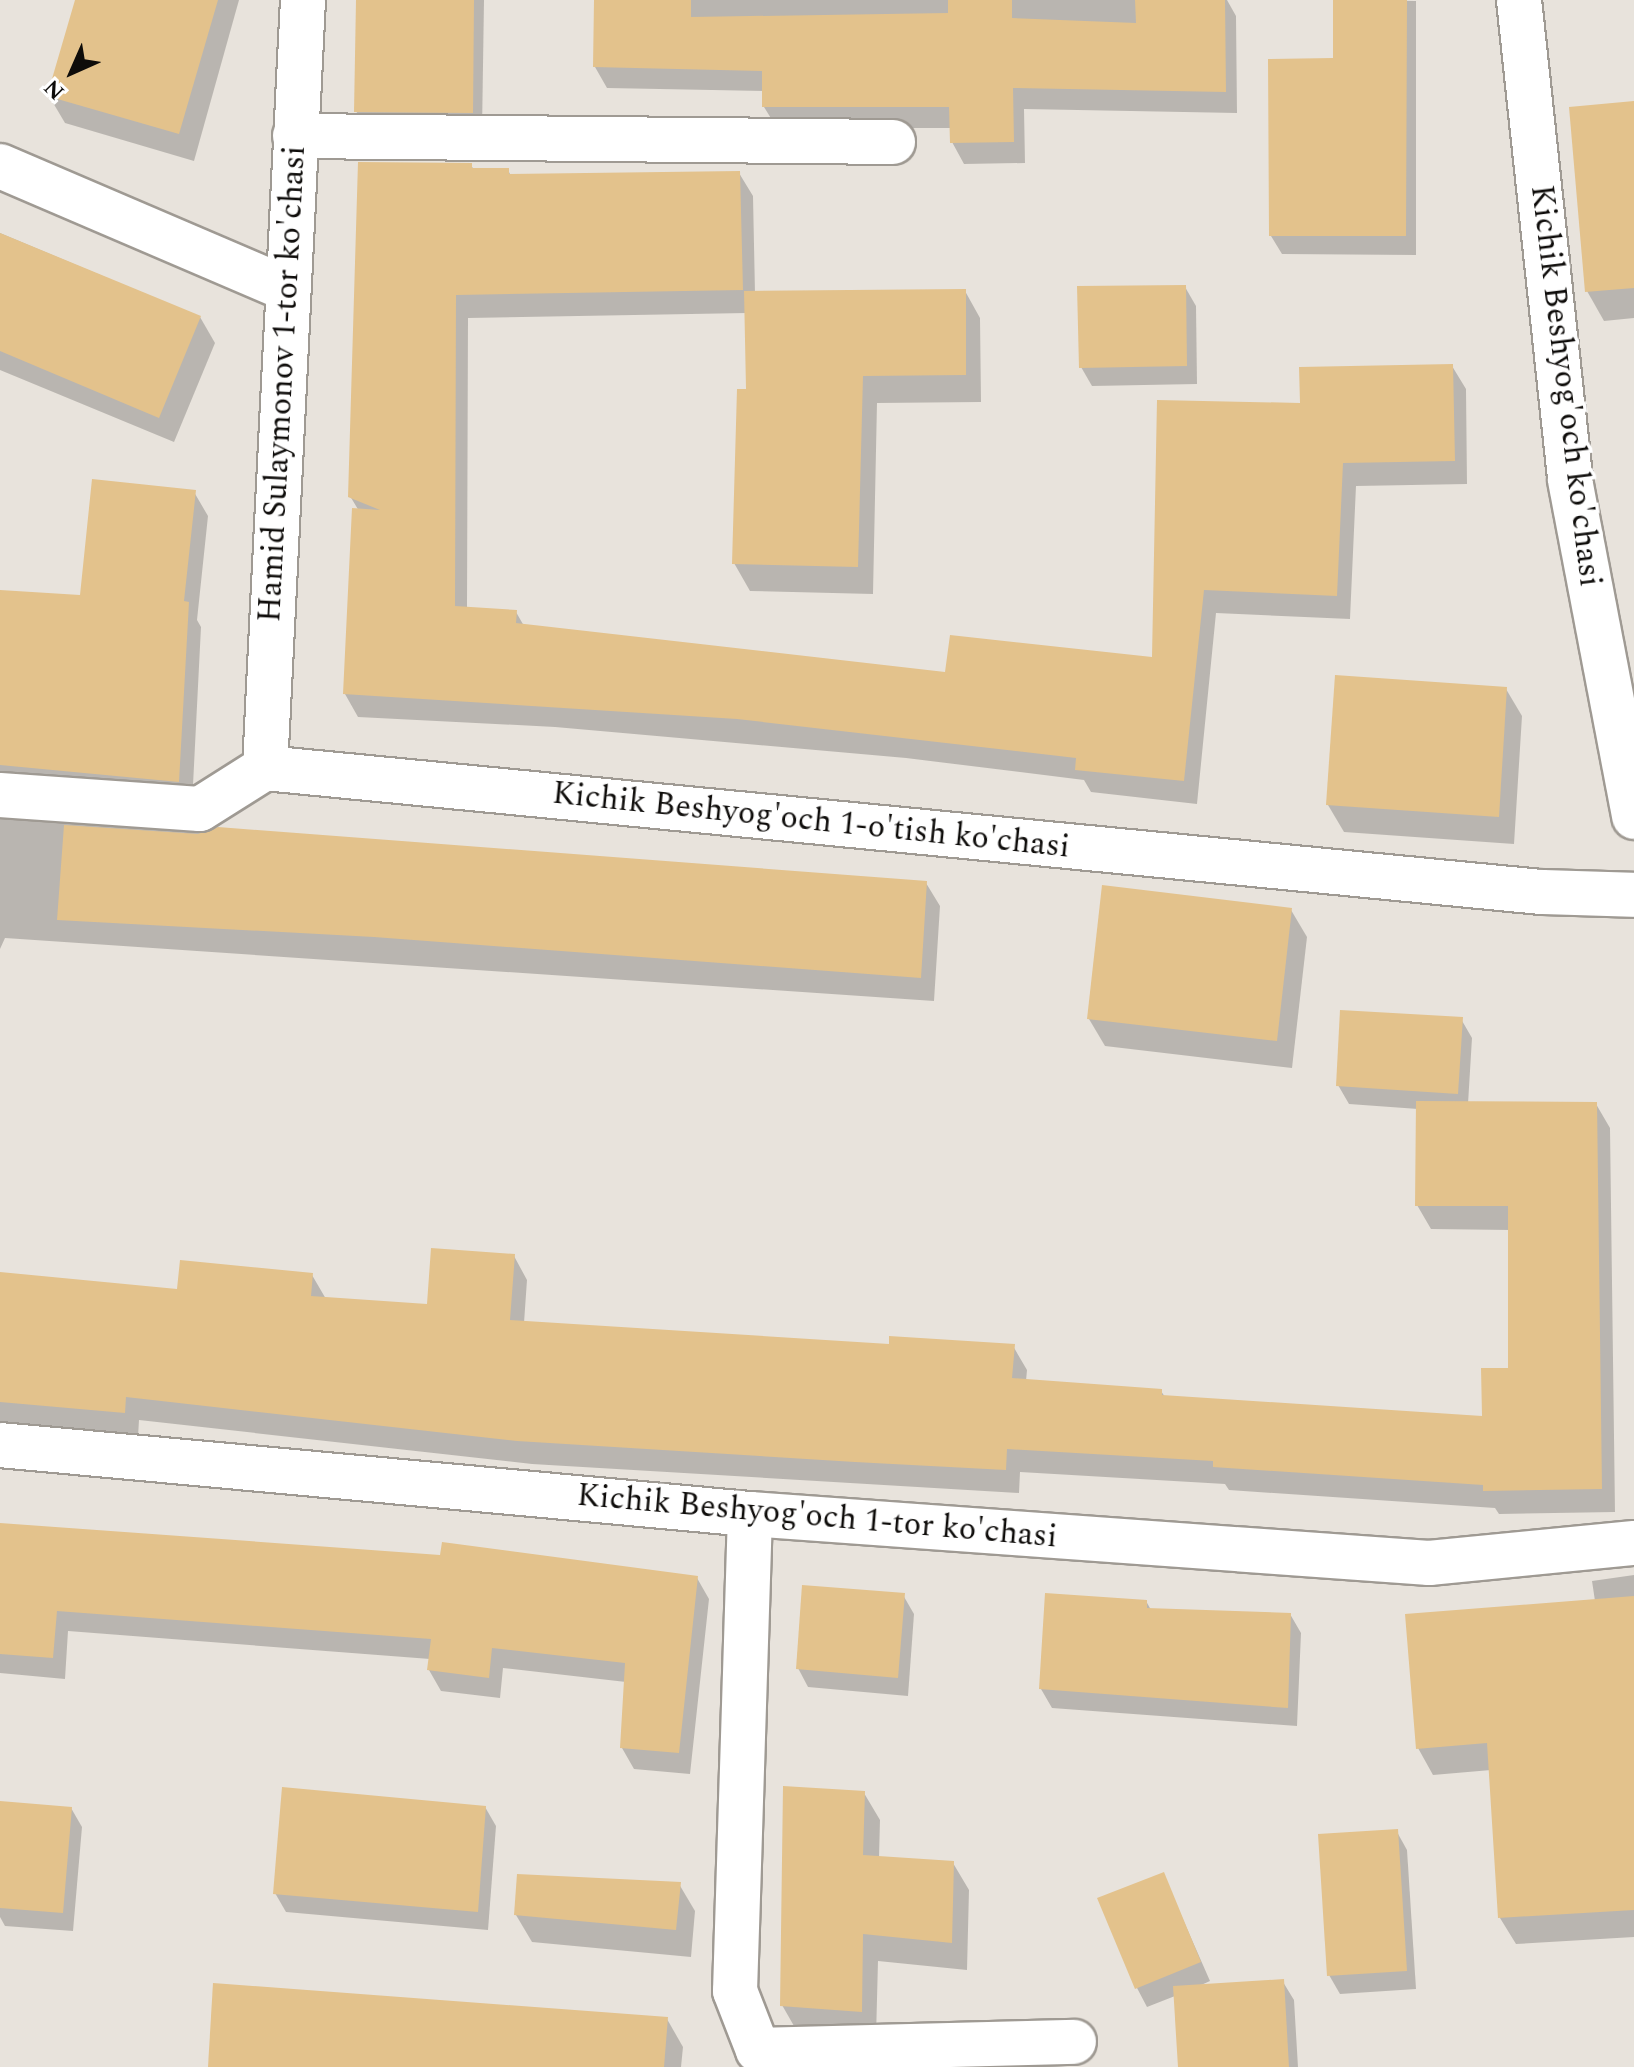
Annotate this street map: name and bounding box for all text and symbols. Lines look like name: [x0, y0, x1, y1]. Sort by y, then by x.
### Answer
north arrow: [32, 32, 112, 112]
text: N: [37, 71, 73, 107]
street label: Hamid Sulaymonov 1-tor ko'chasi: [251, 145, 315, 623]
street label: Kichik Beshyog'och ko'chasi: [1521, 183, 1609, 589]
street label: Kichik Beshyog'och 1-o'tish ko'chasi: [550, 775, 1072, 867]
street label: Kichik Beshyog'och 1-tor ko'chasi: [575, 1477, 1059, 1557]

